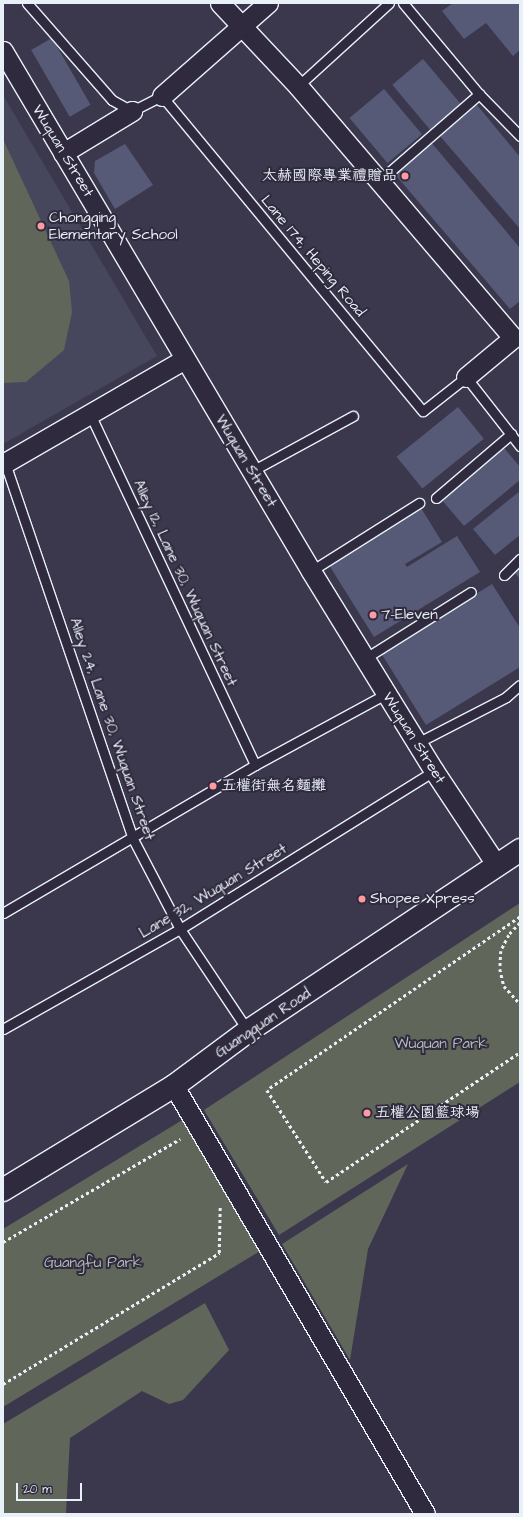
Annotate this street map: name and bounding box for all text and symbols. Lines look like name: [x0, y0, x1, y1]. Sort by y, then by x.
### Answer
street label: Wuquan Street: [28, 102, 98, 200]
place label: 太赫國際專業禮贈品: [262, 167, 397, 185]
marker: 太赫國際專業禮贈品: [400, 171, 410, 181]
street label: Lane 174, Heping Road: [257, 192, 369, 320]
place label: Chongqing Elementary School: [49, 208, 178, 243]
marker: Chongqing Elementary School: [36, 221, 46, 231]
street label: Wuquan Street: [211, 412, 281, 510]
street label: Alley 12, Lane 30, Wuquan Street: [129, 477, 241, 689]
place label: 7-Eleven: [381, 606, 438, 624]
marker: 7-Eleven: [368, 610, 378, 620]
street label: Alley 24, Lane 30, Wuquan Street: [65, 615, 159, 843]
street label: Wuquan Street: [379, 689, 449, 787]
place label: 五權街無名麵攤: [221, 777, 326, 795]
marker: 五權街無名麵攤: [208, 781, 218, 791]
street label: Lane 32, Wuquan Street: [136, 840, 290, 942]
place label: Shopee Xpress: [370, 890, 475, 908]
marker: Shopee Xpress: [357, 894, 367, 904]
street label: Guangquan Road: [212, 984, 314, 1062]
park label: Wuquan Park: [395, 1035, 487, 1053]
place label: 五權公園籃球場: [375, 1104, 480, 1122]
marker: 五權公園籃球場: [362, 1108, 372, 1118]
park label: Guangfu Park: [44, 1254, 142, 1272]
scale bar: [18, 1475, 84, 1501]
text: 20 m: [23, 1481, 52, 1498]

